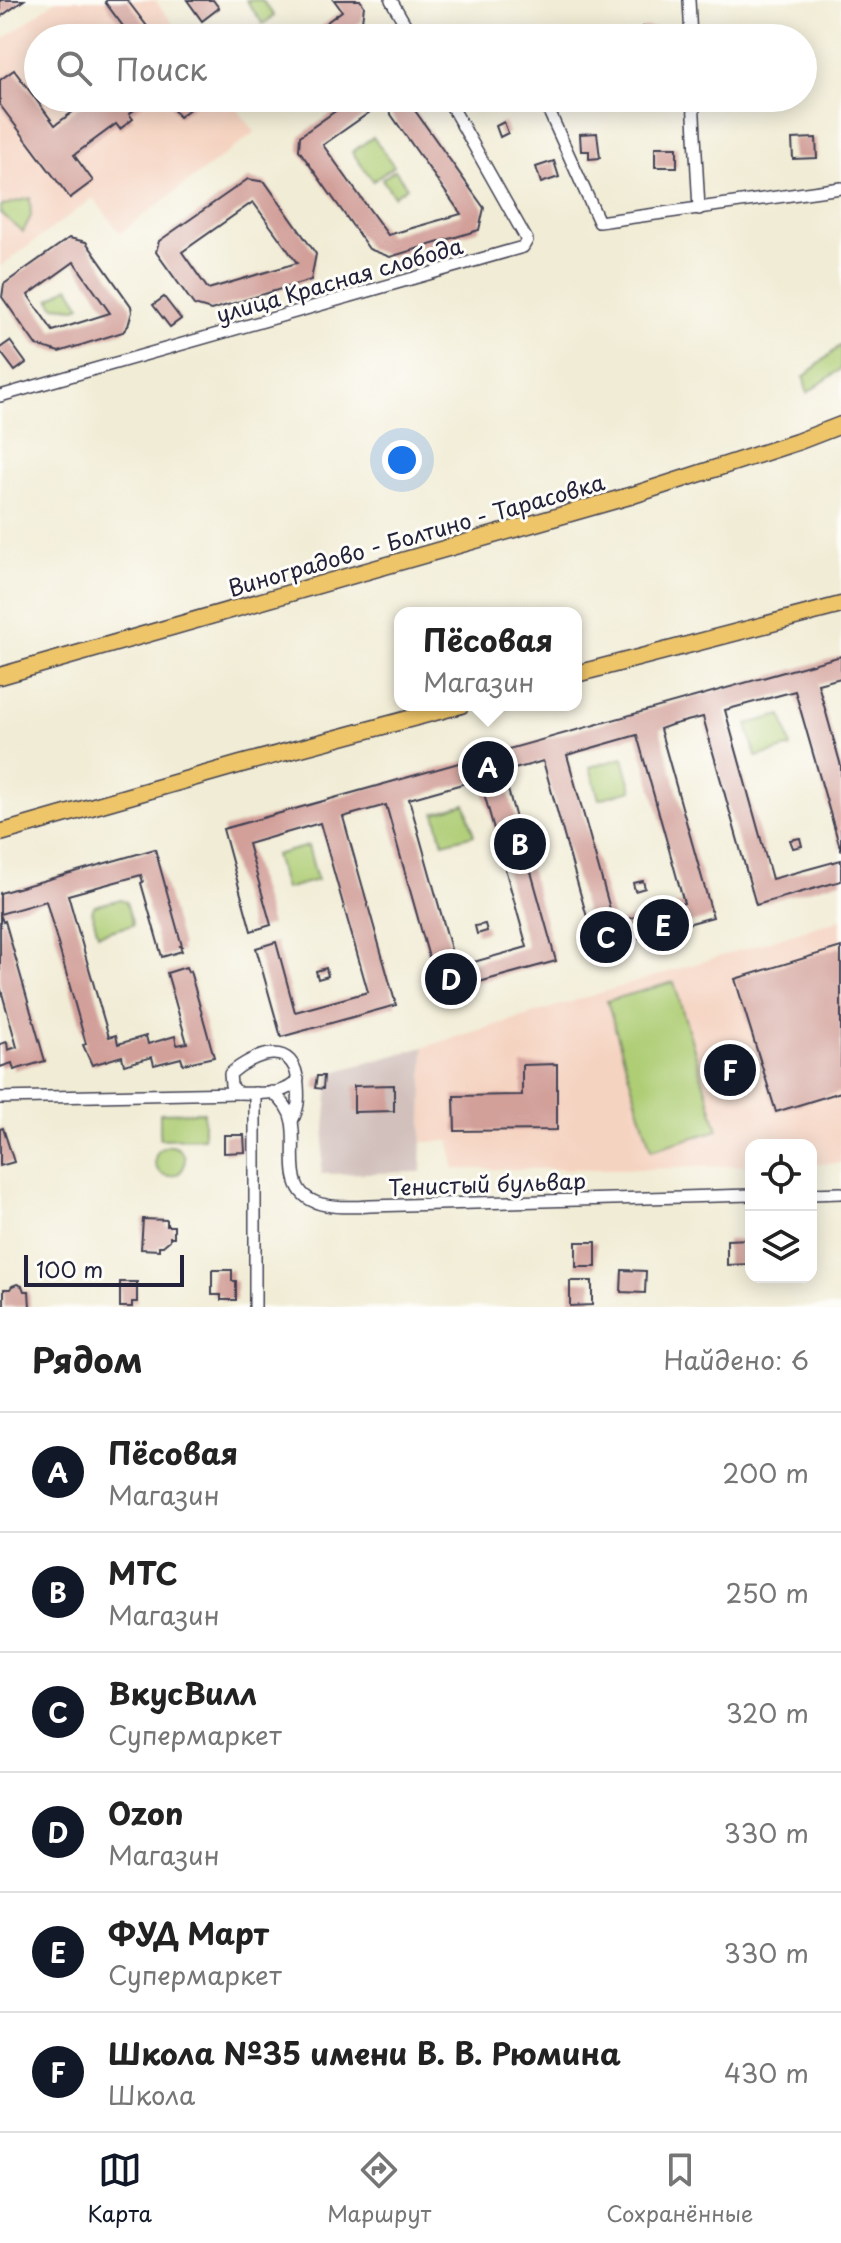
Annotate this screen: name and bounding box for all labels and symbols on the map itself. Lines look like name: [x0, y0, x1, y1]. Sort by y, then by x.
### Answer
street label: улица Красная слобода: [212, 228, 467, 330]
your location: [382, 440, 422, 480]
street label: Виноградово - Болтино - Тарасовка: [224, 464, 609, 604]
pin: A: [462, 737, 514, 797]
pin: B: [494, 814, 546, 874]
pin: E: [637, 895, 689, 955]
pin: C: [580, 907, 632, 967]
pin: D: [425, 949, 477, 1009]
pin: F: [704, 1040, 756, 1100]
street label: Тенистый бульвар: [388, 1163, 586, 1203]
scale bar: [24, 1251, 184, 1287]

